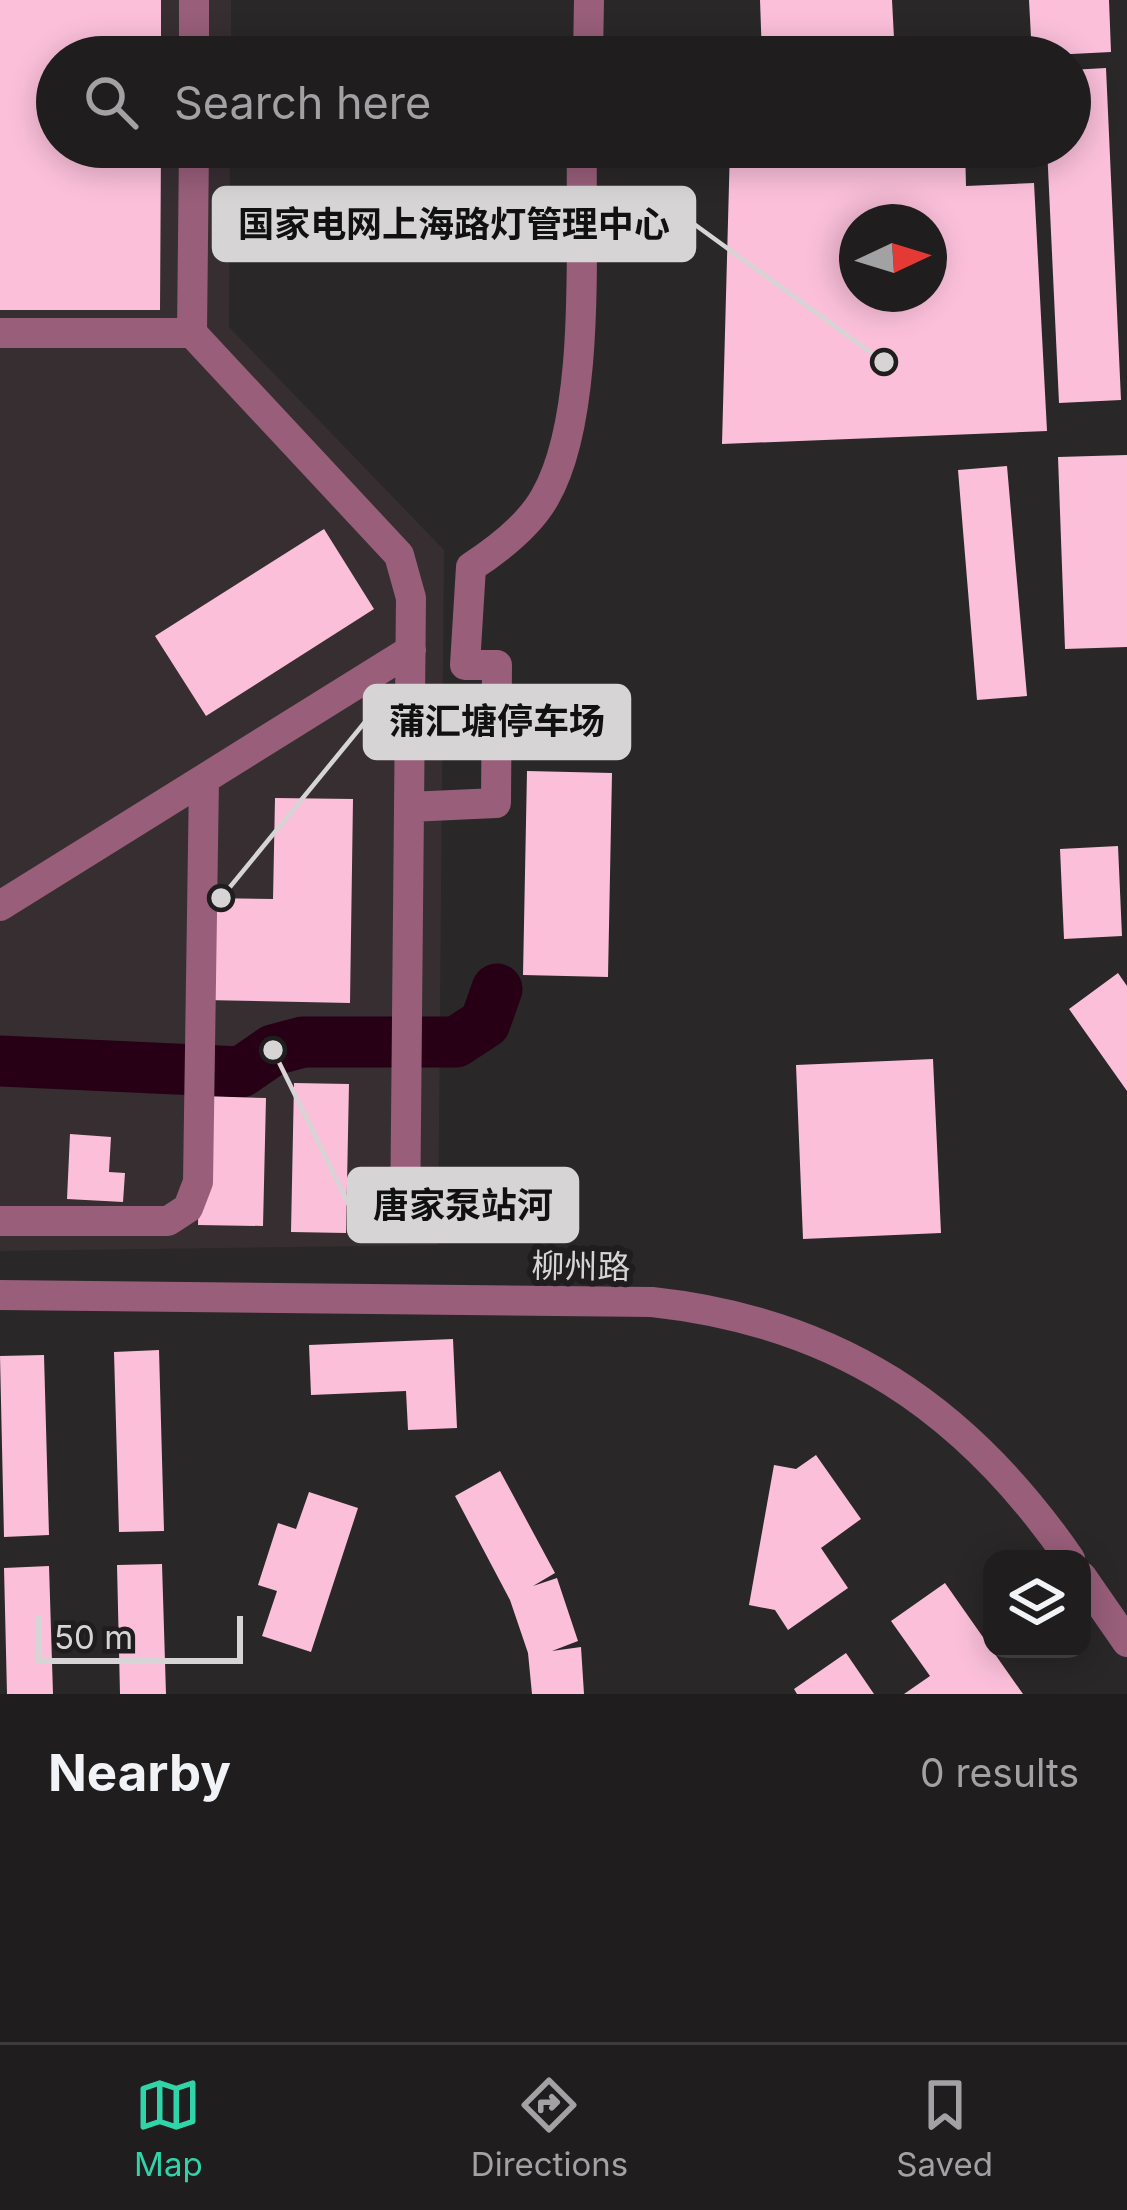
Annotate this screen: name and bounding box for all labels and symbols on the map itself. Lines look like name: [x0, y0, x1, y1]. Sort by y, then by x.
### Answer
callout: 国家电网上海路灯管理中心: [214, 188, 694, 260]
text: 国家电网上海路灯管理中心: [238, 202, 670, 246]
north arrow: [839, 204, 947, 312]
callout: 蒲汇塘停车场: [365, 686, 629, 758]
text: 蒲汇塘停车场: [389, 699, 605, 743]
callout: 唐家泵站河: [349, 1169, 577, 1241]
text: 唐家泵站河: [373, 1183, 553, 1227]
street label: 柳州路: [531, 1245, 631, 1287]
scale bar: [36, 1610, 243, 1663]

